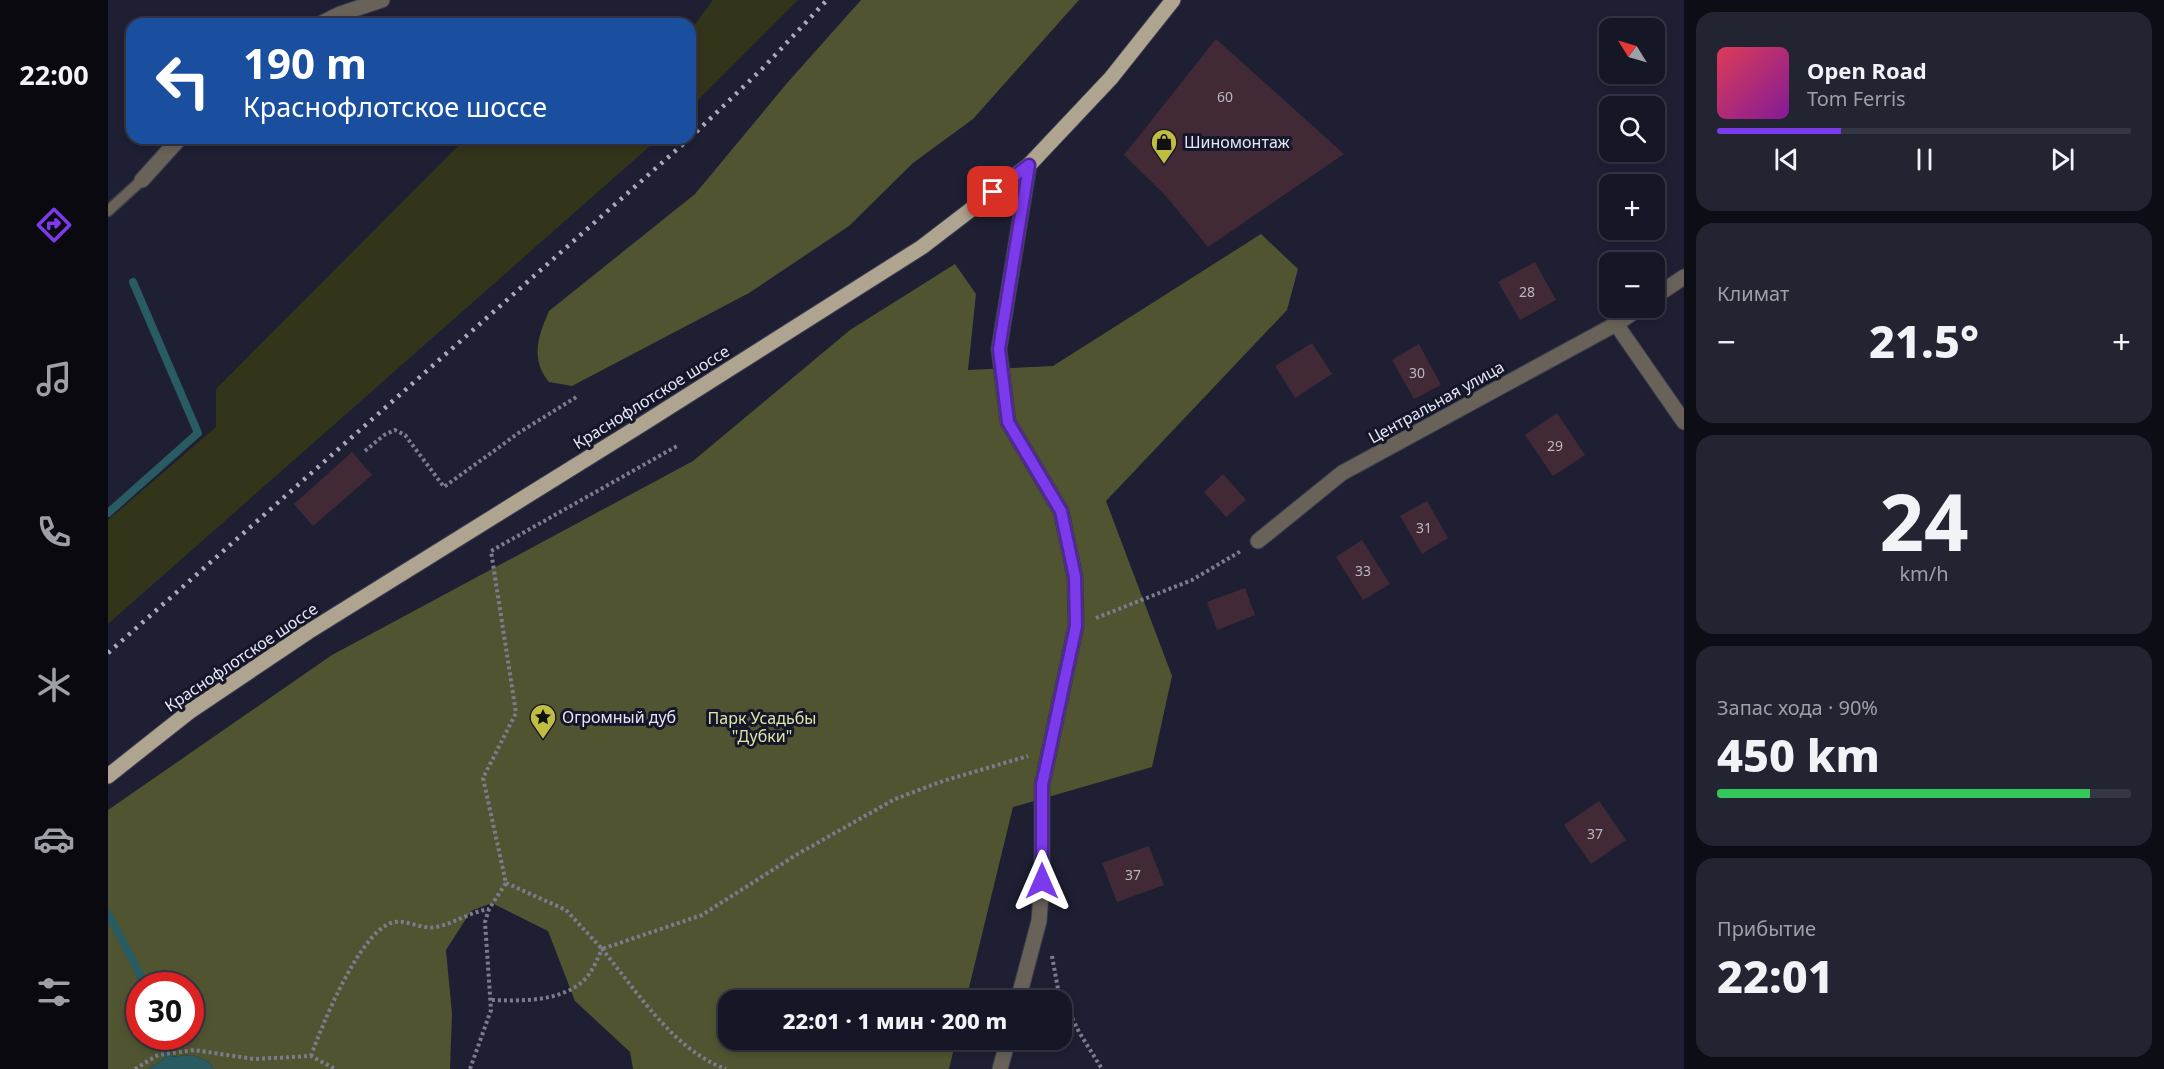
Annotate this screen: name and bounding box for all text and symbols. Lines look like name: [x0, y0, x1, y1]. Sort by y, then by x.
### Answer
north arrow: [1599, 18, 1665, 84]
map controls: [1599, 18, 1665, 318]
text: 190 m: [243, 34, 367, 91]
icon: left: [144, 42, 222, 120]
text: Open Road: [1807, 55, 1927, 85]
text: 22:00: [19, 56, 89, 93]
text: Tom Ferris: [1807, 85, 1906, 112]
house number: 60: [1217, 87, 1233, 106]
text: Краснофлотское шоссе: [243, 88, 547, 125]
button: search: [1599, 96, 1665, 162]
shop icon: Шиномонтаж: [1149, 127, 1179, 165]
place label: Шиномонтаж: [1184, 131, 1290, 153]
icon: previous: [1770, 143, 1803, 176]
icon: pause: [1908, 143, 1941, 176]
icon: next: [2046, 143, 2079, 176]
pin: [967, 166, 1018, 217]
button: +: [1599, 174, 1665, 240]
icon: arrive: [976, 175, 1009, 208]
icon: directions: [33, 204, 75, 246]
button: −: [1599, 252, 1665, 318]
text: Климат: [1717, 280, 1789, 307]
house number: 28: [1519, 282, 1535, 301]
text: 21.5°: [1869, 310, 1979, 371]
text: −: [1717, 319, 1736, 364]
text: +: [2112, 319, 2131, 364]
street label: Краснофлотское шоссе: [569, 340, 733, 454]
street label: Центральная улица: [1364, 355, 1508, 449]
icon: music: [33, 358, 75, 400]
house number: 30: [1409, 363, 1425, 382]
house number: 29: [1547, 436, 1563, 455]
text: 24: [1879, 468, 1969, 574]
icon: phone: [33, 511, 75, 553]
house number: 31: [1416, 518, 1432, 537]
text: km/h: [1899, 560, 1949, 587]
house number: 33: [1355, 561, 1371, 580]
street label: Краснофлотское шоссе: [160, 597, 322, 717]
icon: climate: [33, 664, 75, 706]
text: Запас хода · 90%: [1717, 694, 1878, 721]
place icon: Огромный дуб: [528, 702, 558, 740]
place label: Огромный дуб: [562, 706, 676, 728]
park label: Парк Усадьбы "Дубки": [708, 707, 816, 747]
text: 450 km: [1717, 724, 1880, 785]
icon: car: [33, 818, 75, 860]
house number: 37: [1587, 824, 1603, 843]
position arrow: [1010, 849, 1074, 913]
house number: 37: [1125, 865, 1141, 884]
text: Прибытие: [1717, 915, 1816, 942]
text: 22:01: [1717, 945, 1834, 1006]
icon: filters: [33, 971, 75, 1013]
speed limit sign: 30: [126, 972, 204, 1050]
text: 22:01 · 1 мин · 200 m: [783, 1005, 1007, 1035]

